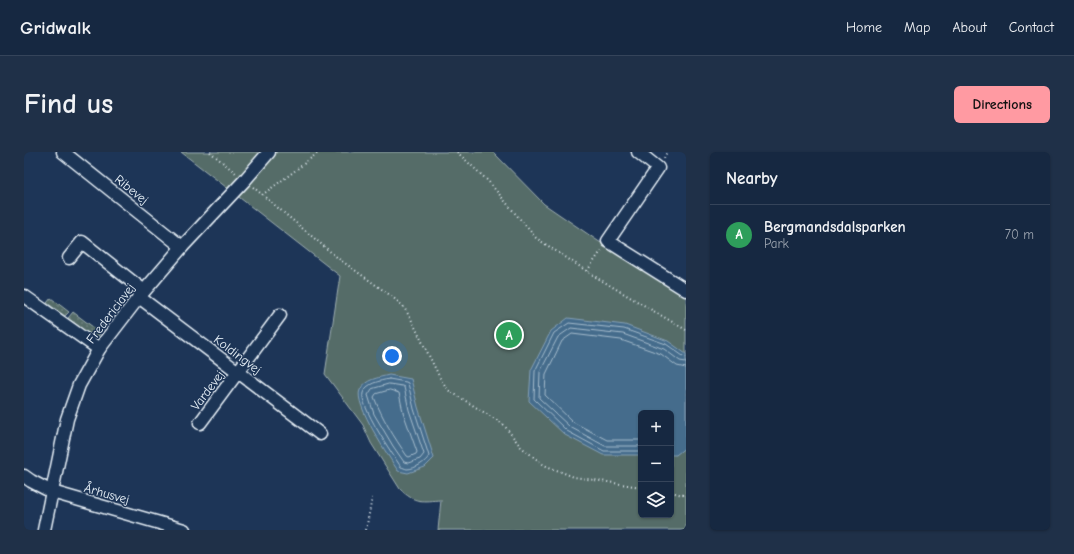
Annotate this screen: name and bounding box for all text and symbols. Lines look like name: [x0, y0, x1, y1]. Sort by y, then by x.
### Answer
text: Gridwalk: [20, 17, 91, 39]
text: Home: [846, 19, 882, 36]
text: Map: [904, 19, 930, 36]
text: About: [952, 19, 987, 36]
text: Contact: [1009, 19, 1054, 36]
button: Directions: [954, 86, 1050, 123]
text: Find us: [24, 88, 113, 120]
text: Nearby: [726, 169, 777, 188]
street label: Ribevej: [112, 171, 152, 207]
text: Bergmandsdalsparken: [764, 218, 906, 236]
text: A: [735, 227, 743, 242]
text: 70 m: [1005, 227, 1034, 242]
text: Park: [764, 236, 789, 251]
street label: Fredericiavej: [83, 280, 138, 346]
pin: A: [496, 320, 522, 350]
street label: Koldingvej: [211, 332, 264, 377]
your location: [382, 346, 402, 366]
street label: Vardevej: [188, 367, 227, 413]
map controls: [638, 410, 674, 518]
button: +: [638, 410, 674, 446]
button: −: [638, 446, 674, 482]
street label: Århusvej: [82, 479, 132, 507]
button: layers: [638, 482, 674, 518]

